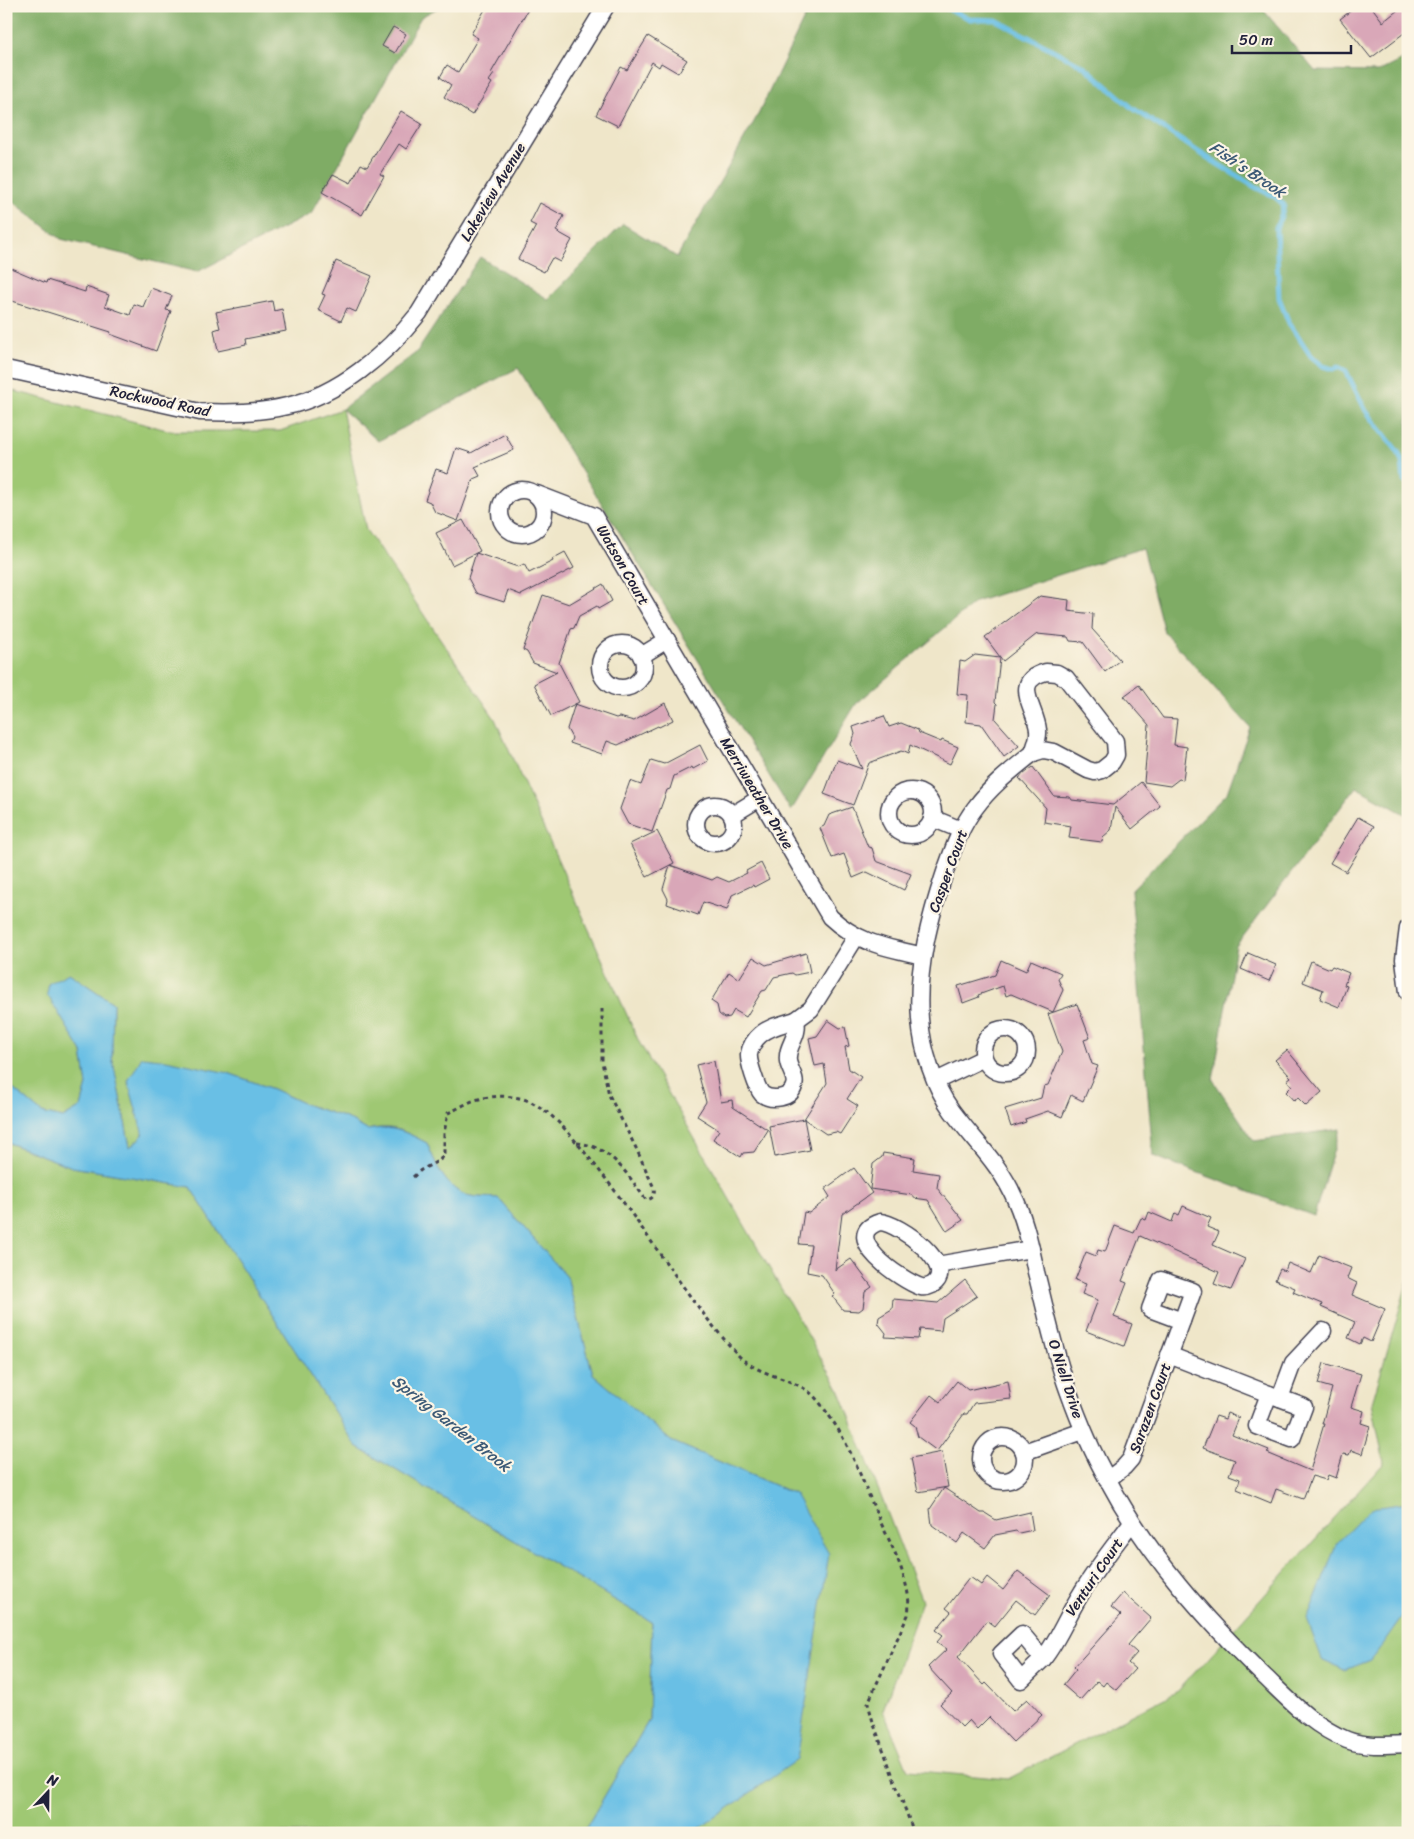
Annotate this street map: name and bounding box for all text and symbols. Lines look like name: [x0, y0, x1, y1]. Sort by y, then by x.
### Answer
scale bar: [1232, 22, 1350, 54]
text: 50 m: [1239, 27, 1274, 53]
water label: Fish's Brook: [1204, 133, 1294, 207]
street label: Lakeview Avenue: [453, 137, 533, 247]
street label: Rockwood Road: [108, 378, 213, 424]
street label: Watson Court: [589, 520, 657, 611]
street label: Merriweather Drive: [713, 732, 801, 855]
street label: Casper Court: [921, 825, 975, 916]
street label: O Niell Drive: [1041, 1336, 1091, 1422]
street label: Sarazen Court: [1122, 1359, 1179, 1457]
water label: Spring Garden Brook: [386, 1367, 519, 1480]
street label: Venturi Court: [1058, 1532, 1130, 1622]
north arrow: [22, 1766, 72, 1816]
text: N: [43, 1767, 62, 1794]

